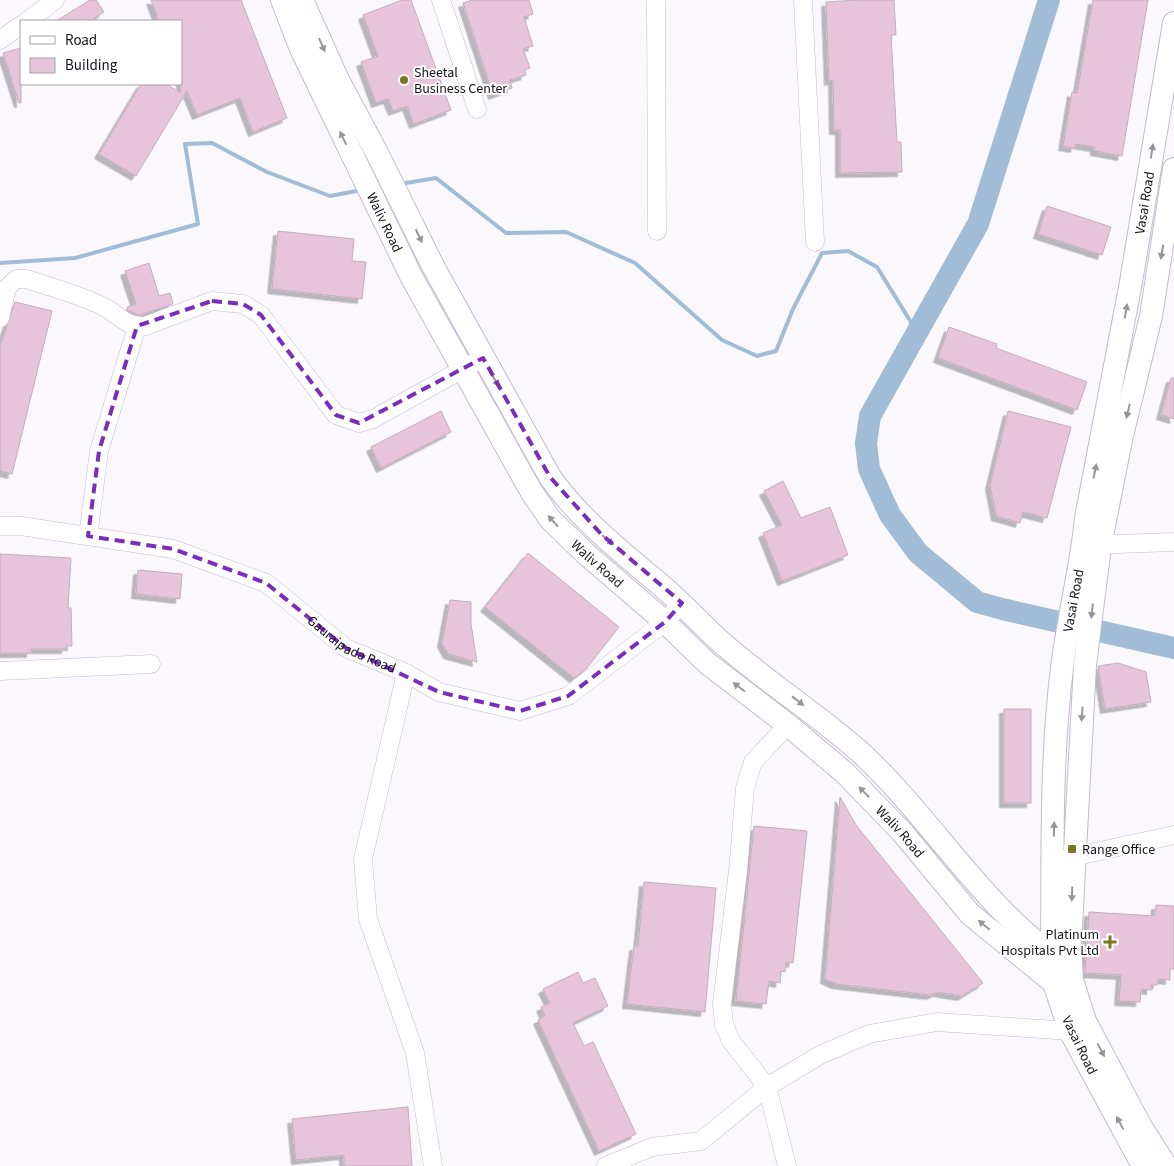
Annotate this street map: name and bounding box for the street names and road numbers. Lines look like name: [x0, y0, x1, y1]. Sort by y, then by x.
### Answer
street label: Vasai Road: [1130, 170, 1160, 236]
street label: Waliv Road: [361, 189, 407, 256]
street label: Waliv Road: [566, 536, 628, 593]
street label: Vasai Road: [1059, 568, 1090, 633]
street label: Gauraipada Road: [302, 611, 399, 679]
street label: Waliv Road: [871, 801, 928, 863]
street label: Vasai Road: [1056, 1013, 1102, 1078]

